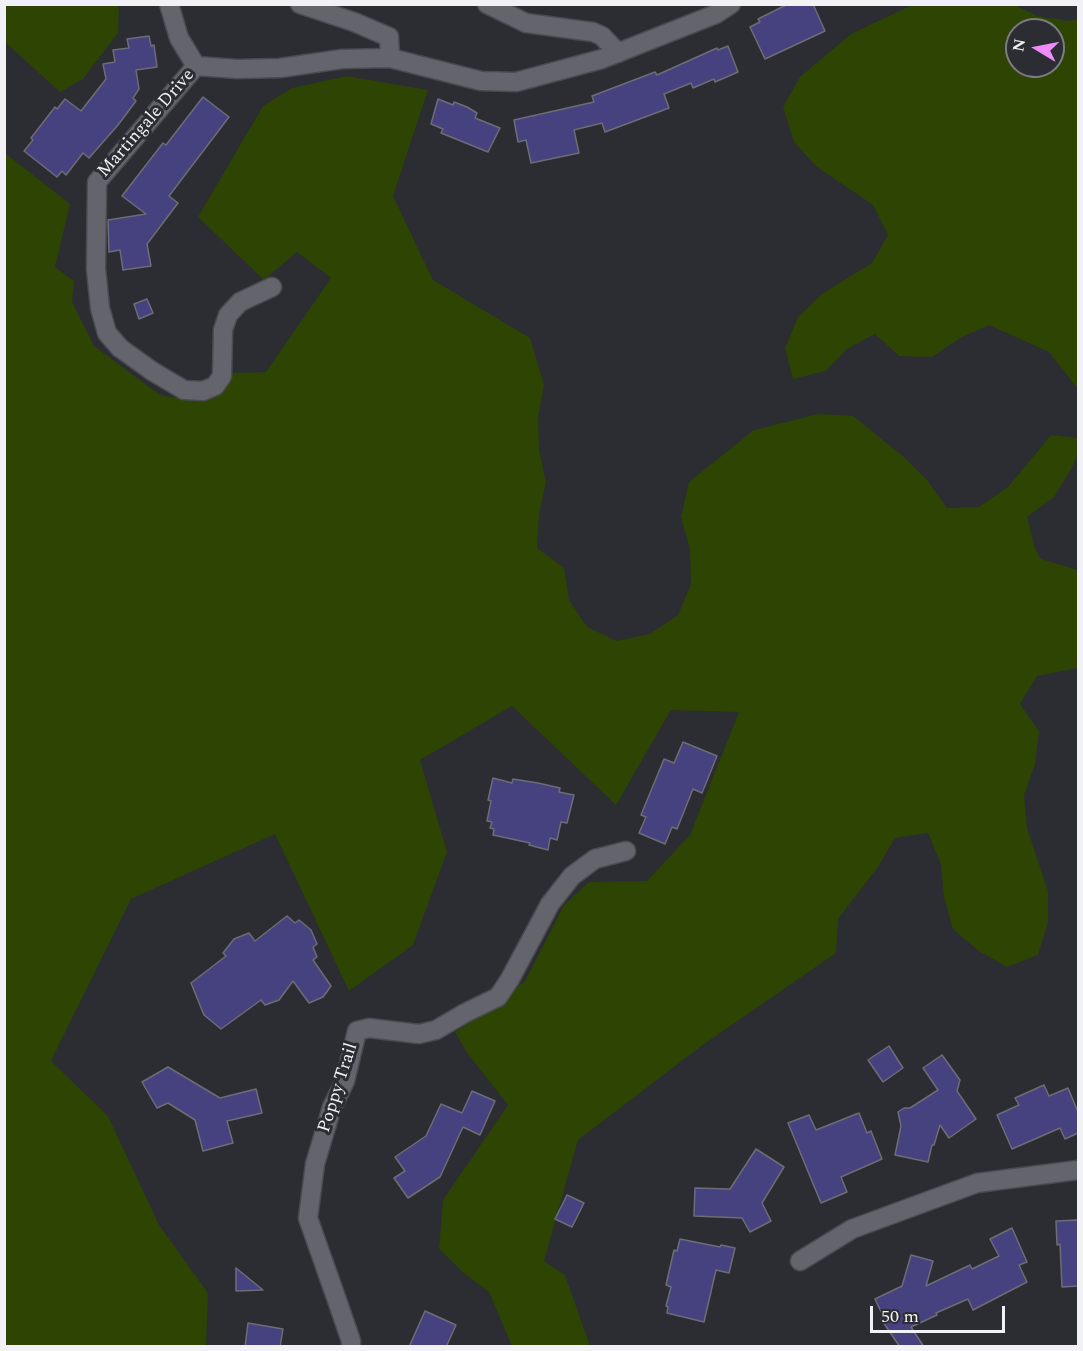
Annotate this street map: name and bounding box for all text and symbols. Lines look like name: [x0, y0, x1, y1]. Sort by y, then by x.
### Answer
north arrow: [1005, 18, 1065, 78]
text: N: [1006, 37, 1032, 54]
street label: Martingale Drive: [94, 65, 200, 183]
street label: Poppy Trail: [314, 1040, 364, 1136]
scale bar: [873, 1294, 1008, 1332]
text: 50 m: [881, 1303, 919, 1330]

